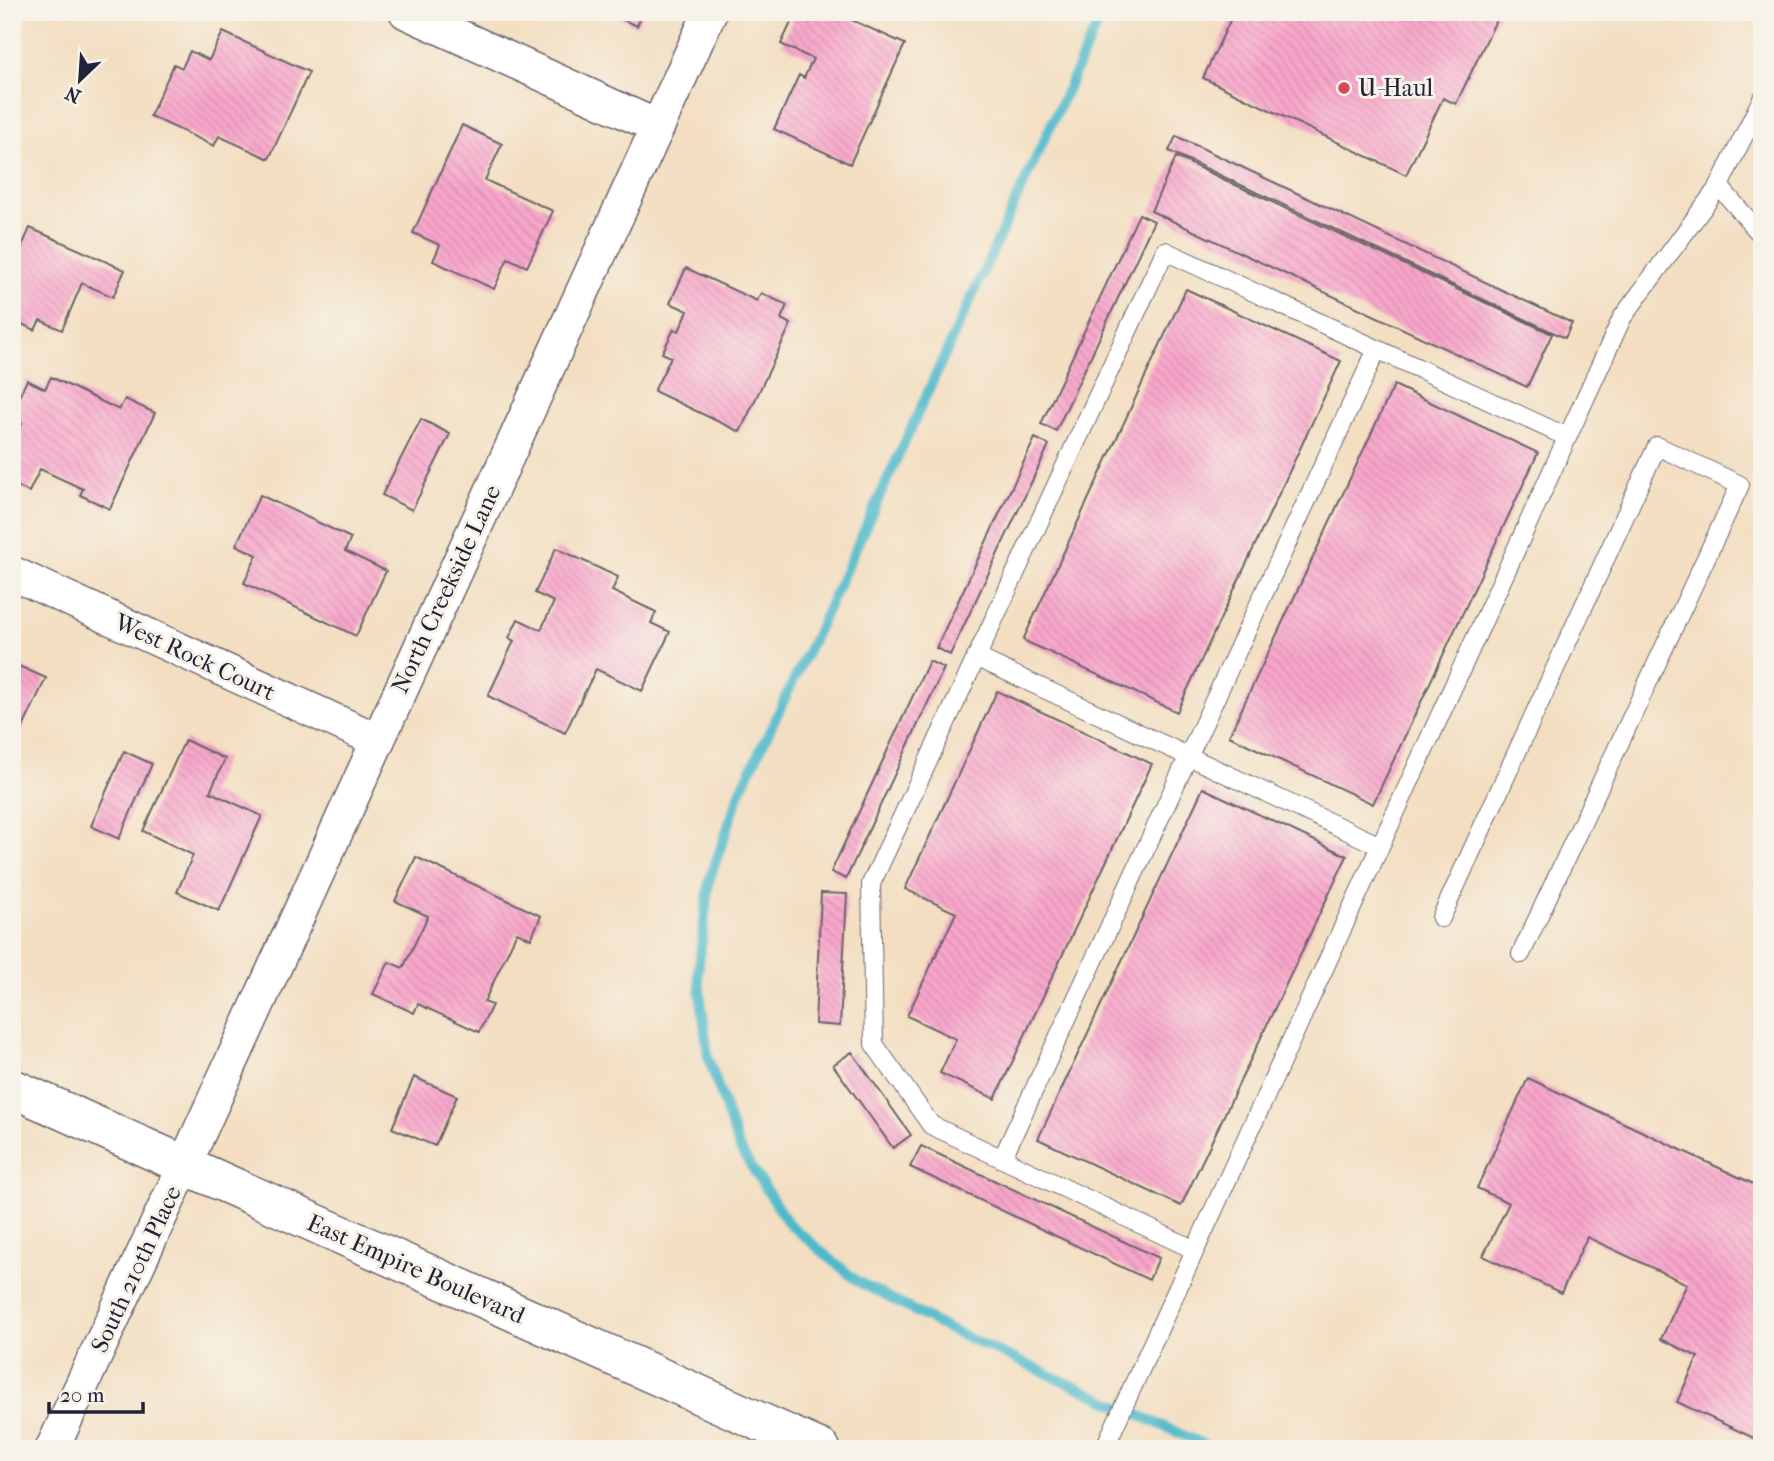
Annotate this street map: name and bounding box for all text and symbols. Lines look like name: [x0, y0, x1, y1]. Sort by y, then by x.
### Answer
north arrow: [46, 46, 116, 116]
place label: U-Haul: [1358, 74, 1433, 102]
marker: U-Haul: [1336, 80, 1352, 96]
text: N: [62, 81, 84, 108]
street label: North Creekside Lane: [385, 480, 507, 698]
street label: West Rock Court: [109, 607, 280, 707]
street label: South 210th Place: [85, 1181, 187, 1357]
street label: East Empire Boulevard: [303, 1208, 530, 1330]
scale bar: [49, 1370, 144, 1414]
text: 20 m: [60, 1383, 105, 1407]

